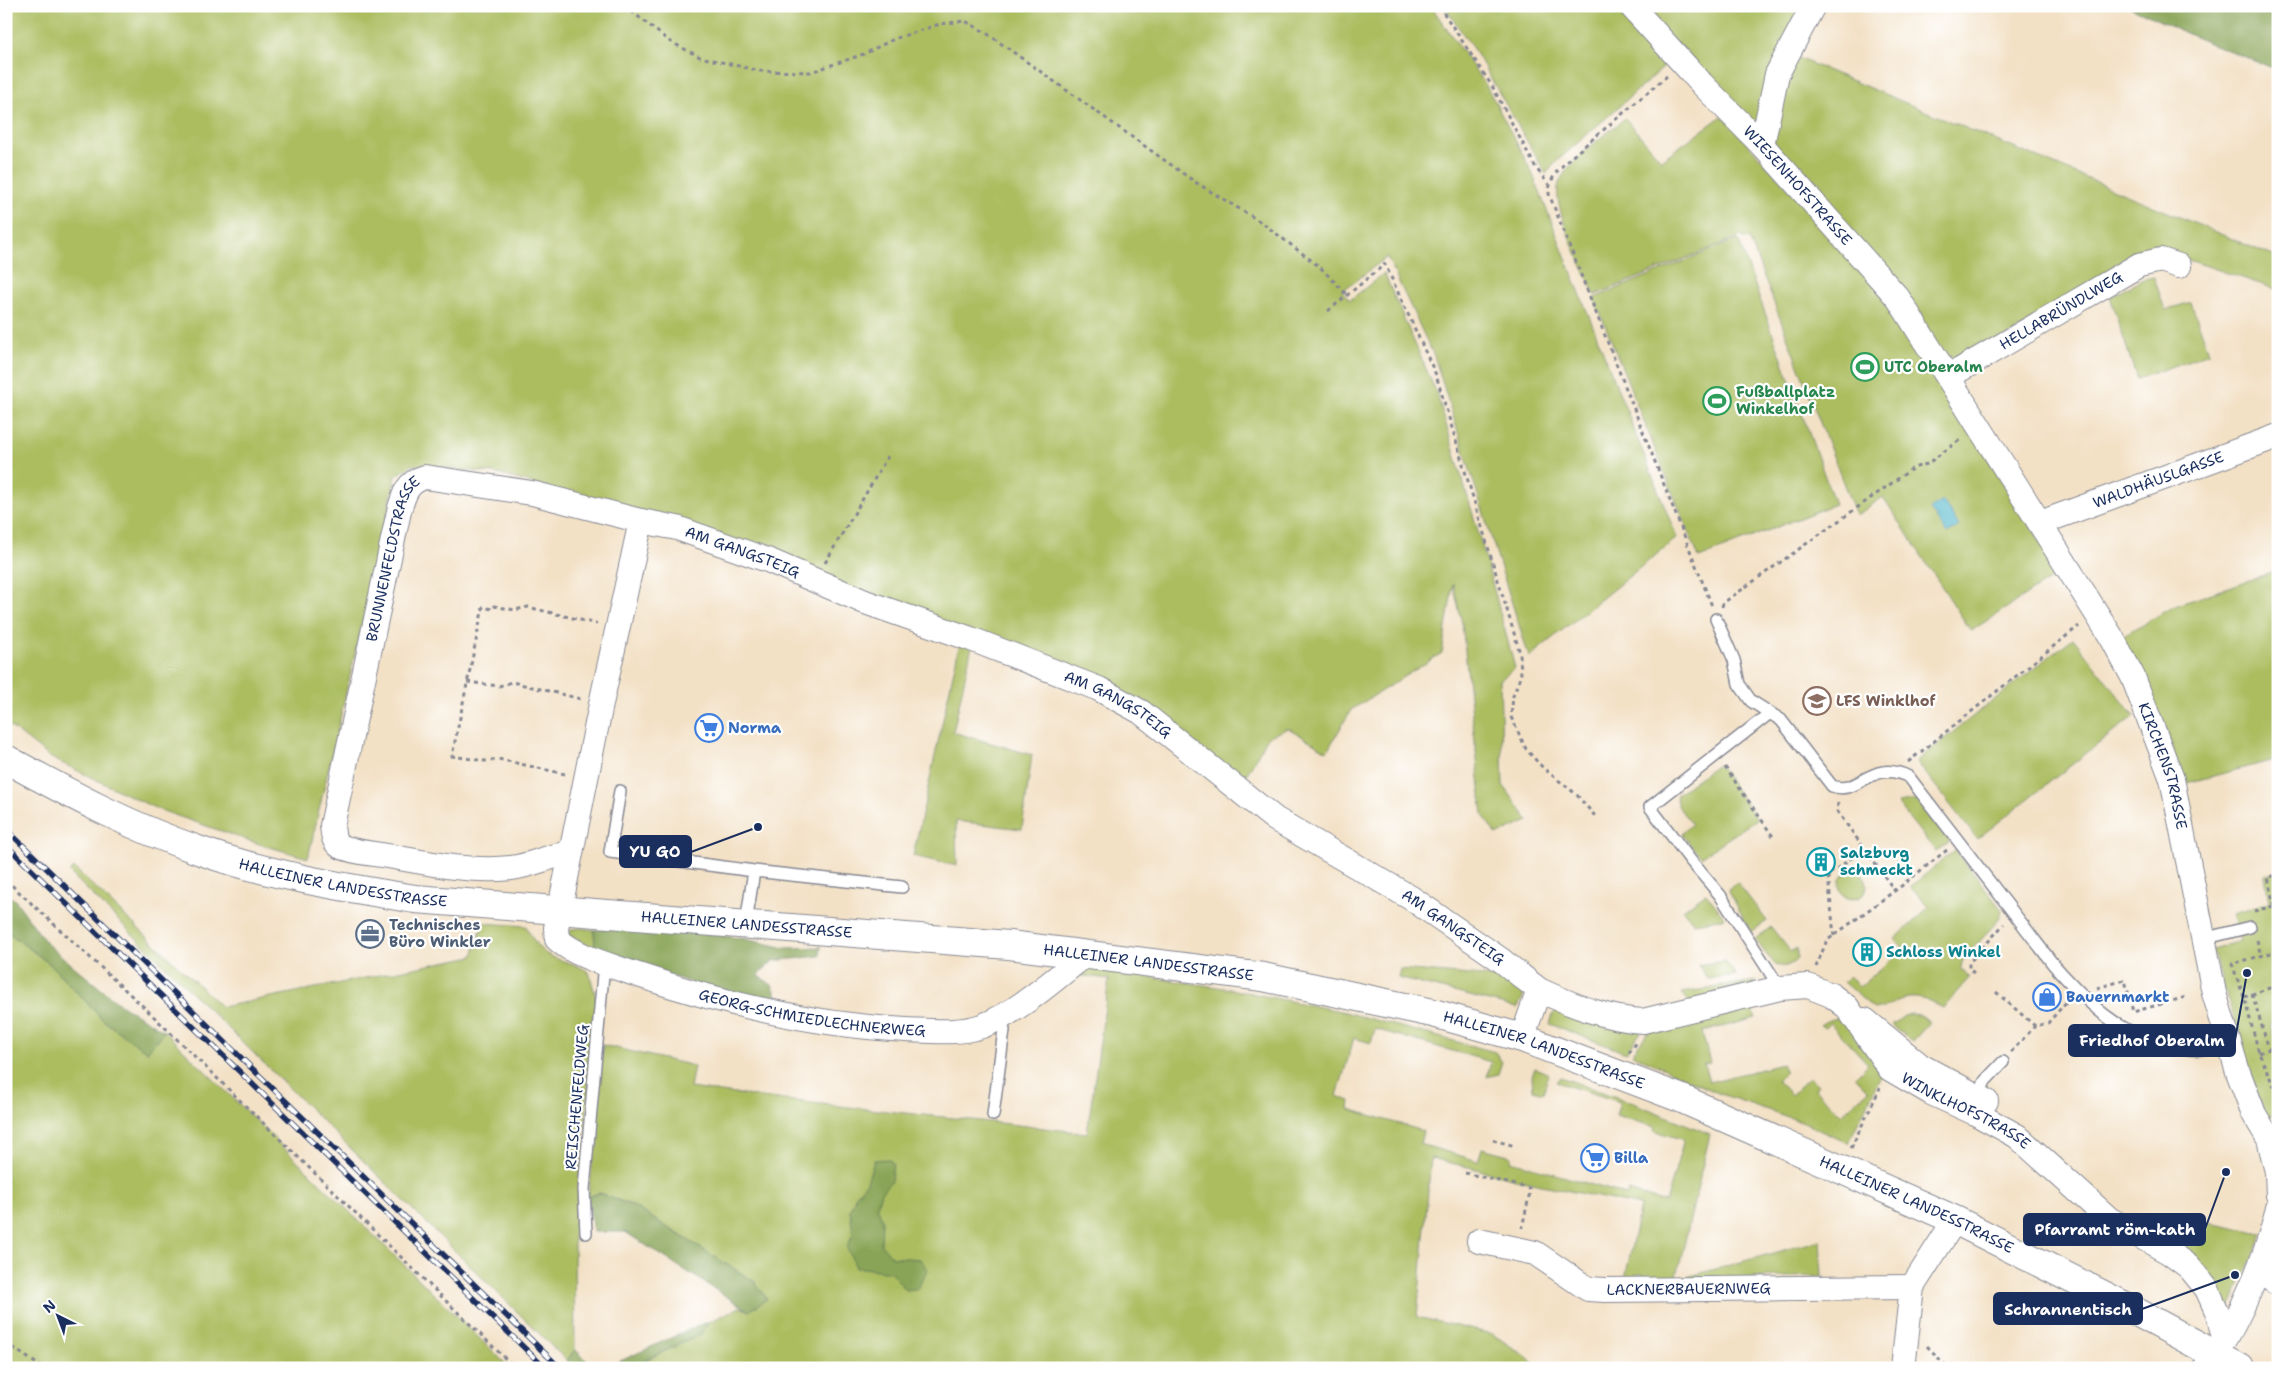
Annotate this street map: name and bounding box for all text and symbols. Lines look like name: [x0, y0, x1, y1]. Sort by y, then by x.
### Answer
street label: WIESENHOFSTRASSE: [1739, 122, 1856, 249]
street label: HELLABRÜNDLWEG: [1996, 267, 2126, 355]
sports icon: UTC Oberalm: [1850, 352, 1880, 382]
place label: UTC Oberalm: [1884, 357, 1983, 377]
place label: Fußballplatz Winkelhof: [1736, 382, 1835, 419]
sports icon: Fußballplatz Winkelhof: [1702, 386, 1732, 416]
street label: WALDHÄUSLGASSE: [2090, 447, 2227, 513]
street label: BRUNNENFELDSTRASSE: [361, 471, 424, 643]
street label: AM GANGSTEIG: [682, 522, 803, 583]
street label: AM GANGSTEIG: [1061, 666, 1176, 743]
school or university icon: LFS Winklhof: [1802, 686, 1832, 716]
place label: LFS Winklhof: [1836, 691, 1935, 711]
street label: KIRCHENSTRASSE: [2134, 700, 2192, 831]
supermarket icon: Norma: [694, 713, 724, 743]
place label: Norma: [728, 718, 782, 738]
callout: YU GO: [620, 836, 691, 867]
text: YU GO: [629, 841, 681, 862]
place label: Salzburg schmeckt: [1840, 843, 1913, 880]
building icon: Salzburg schmeckt: [1806, 847, 1836, 877]
street label: HALLEINER LANDESSTRASSE: [237, 854, 448, 911]
street label: AM GANGSTEIG: [1398, 885, 1509, 970]
street label: HALLEINER LANDESSTRASSE: [640, 907, 853, 943]
place label: Technisches Büro Winkler: [389, 915, 491, 952]
office icon: Technisches Büro Winkler: [355, 919, 385, 949]
building icon: Schloss Winkel: [1852, 937, 1882, 967]
street label: HALLEINER LANDESSTRASSE: [1042, 939, 1255, 986]
place label: Schloss Winkel: [1886, 942, 2001, 962]
shop icon: Bauernmarkt: [2032, 982, 2062, 1012]
street label: GEORG-SCHMIEDLECHNERWEG: [696, 984, 926, 1041]
place label: Bauernmarkt: [2066, 987, 2169, 1007]
street label: HALLEINER LANDESSTRASSE: [1441, 1006, 1648, 1094]
street label: REISCHENFELDWEG: [561, 1023, 593, 1171]
callout: Friedhof Oberalm: [2069, 1025, 2235, 1056]
text: Friedhof Oberalm: [2079, 1030, 2225, 1051]
street label: WINKLHOFSTRASSE: [1898, 1068, 2035, 1154]
supermarket icon: Billa: [1580, 1143, 1610, 1173]
place label: Billa: [1614, 1148, 1649, 1168]
street label: HALLEINER LANDESSTRASSE: [1816, 1151, 2017, 1258]
callout: Pfarramt röm-kath: [2024, 1214, 2205, 1245]
text: Pfarramt röm-kath: [2035, 1219, 2196, 1240]
street label: LACKNERBAUERNWEG: [1606, 1278, 1771, 1300]
north arrow: [32, 1292, 82, 1342]
callout: Schrannentisch: [1994, 1293, 2142, 1324]
text: N: [39, 1296, 59, 1317]
text: Schrannentisch: [2004, 1299, 2132, 1320]

